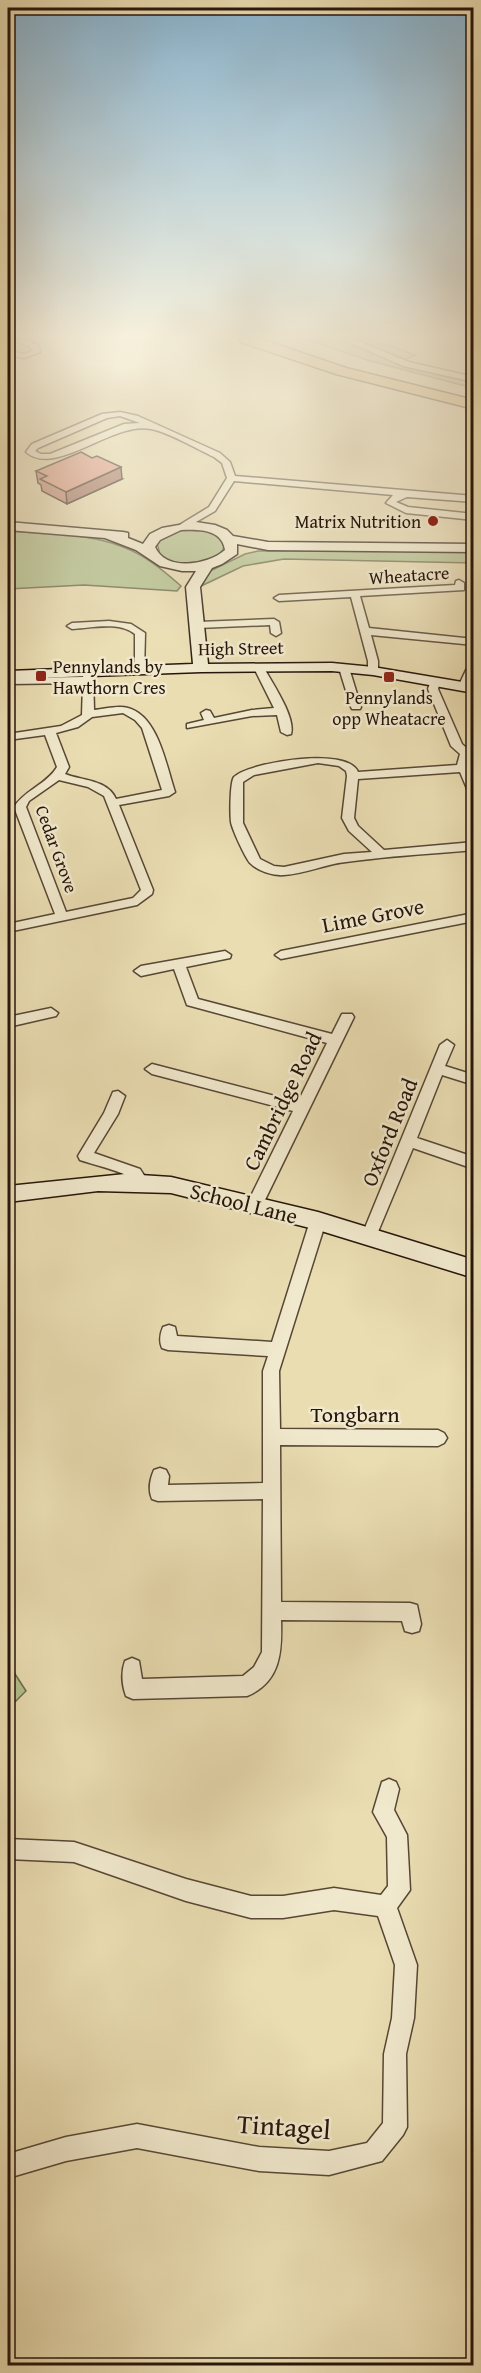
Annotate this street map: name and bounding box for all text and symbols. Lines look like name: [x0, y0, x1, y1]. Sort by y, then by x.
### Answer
place label: Matrix Nutrition: [295, 508, 421, 535]
marker: Matrix Nutrition: [426, 514, 440, 528]
street label: Wheatacre: [368, 559, 450, 591]
street label: High Street: [198, 634, 285, 662]
place label: Pennylands by Hawthorn Cres: [53, 653, 166, 701]
marker: Pennylands by Hawthorn Cres: [34, 669, 48, 683]
marker: Pennylands opp Wheatacre: [382, 670, 396, 684]
place label: Pennylands opp Wheatacre: [332, 684, 446, 732]
street label: Cedar Grove: [29, 801, 85, 897]
street label: Lime Grove: [319, 889, 427, 941]
street label: Cambridge Road: [235, 1026, 330, 1176]
street label: Oxford Road: [353, 1073, 425, 1191]
street label: School Lane: [187, 1174, 301, 1232]
street label: Tongbarn: [310, 1398, 400, 1430]
street label: Tintagel: [236, 2103, 333, 2149]

